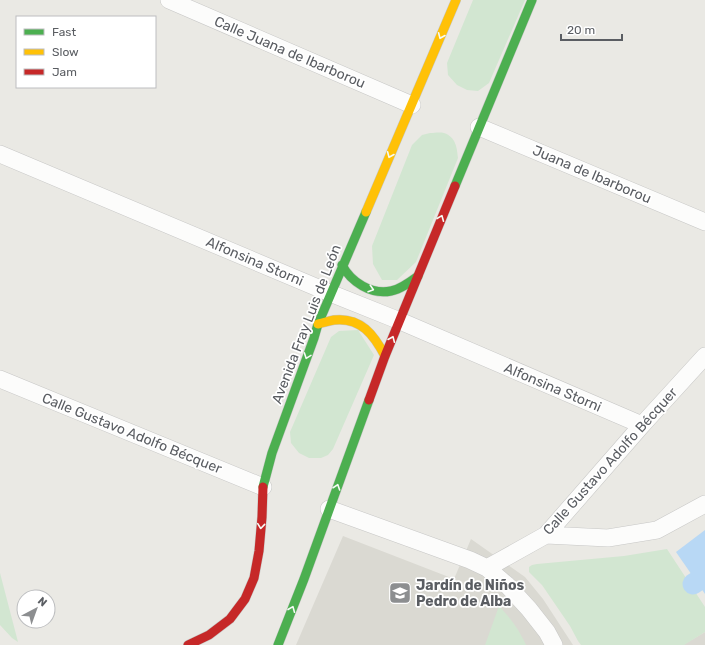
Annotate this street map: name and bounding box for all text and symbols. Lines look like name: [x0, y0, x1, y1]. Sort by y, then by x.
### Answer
street label: Calle Juana de Ibarborou: [212, 13, 368, 92]
legend: [16, 16, 156, 88]
scale bar: [561, 16, 622, 42]
text: 20 m: [567, 23, 595, 37]
text: Fast: [52, 25, 76, 39]
one-way arrow: [438, 31, 446, 39]
text: Slow: [52, 45, 79, 59]
text: Jam: [52, 65, 77, 79]
street label: Juana de Ibarborou: [530, 142, 654, 207]
one-way arrow: [387, 151, 395, 159]
one-way arrow: [437, 215, 445, 222]
street label: Alfonsina Storni: [204, 233, 306, 290]
street label: Avenida Fray Luis de León: [268, 242, 345, 406]
one-way arrow: [368, 284, 375, 293]
one-way arrow: [387, 335, 395, 343]
one-way arrow: [304, 353, 312, 360]
street label: Alfonsina Storni: [502, 359, 604, 416]
street label: Calle Gustavo Adolfo Bécquer: [540, 384, 682, 539]
street label: Calle Gustavo Adolfo Bécquer: [39, 390, 225, 478]
one-way arrow: [332, 483, 341, 490]
one-way arrow: [257, 523, 266, 529]
place label: Jardín de Niños Pedro de Alba: [416, 577, 524, 610]
school or university icon: Jardín de Niños Pedro de Alba: [387, 580, 413, 606]
north arrow: [16, 589, 56, 629]
text: N: [35, 594, 50, 609]
one-way arrow: [287, 605, 295, 613]

